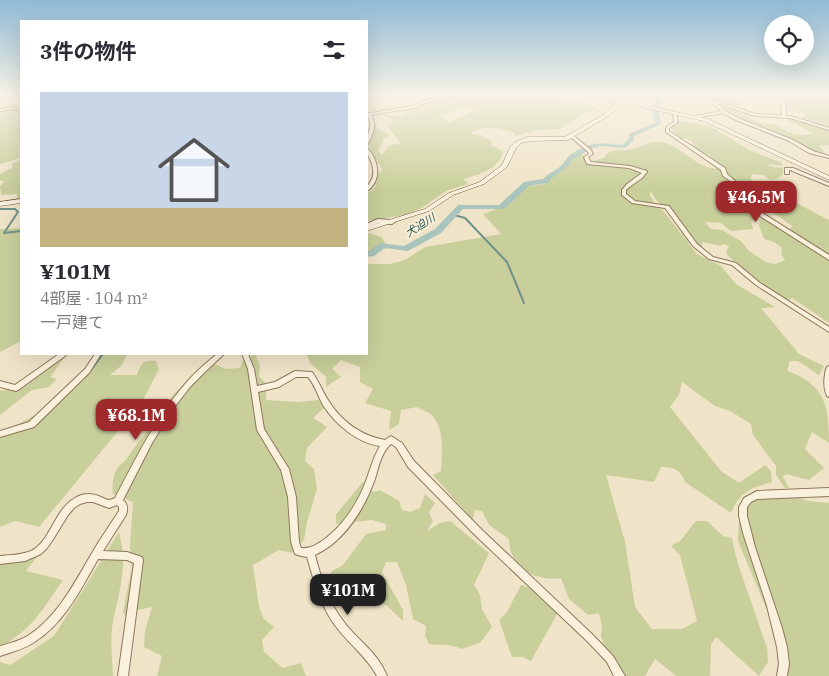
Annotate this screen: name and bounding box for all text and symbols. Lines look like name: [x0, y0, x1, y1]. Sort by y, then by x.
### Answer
map controls: [764, 15, 814, 65]
button: locate: [764, 15, 814, 65]
icon: filters: [320, 36, 348, 64]
text: 3件の物件: [40, 37, 137, 65]
icon: home: [149, 125, 239, 215]
pin: ¥46.5M: [715, 180, 797, 223]
text: ¥46.5M: [727, 187, 785, 207]
water label: 犬迫川: [402, 210, 439, 240]
text: ¥101M: [40, 257, 111, 285]
text: 4部屋 · 104 m²: [40, 288, 148, 308]
text: 一戸建て: [40, 312, 104, 332]
pin: ¥68.1M: [95, 398, 177, 441]
text: ¥68.1M: [107, 405, 165, 425]
pin: ¥101M: [313, 574, 383, 616]
text: ¥101M: [321, 580, 375, 600]

